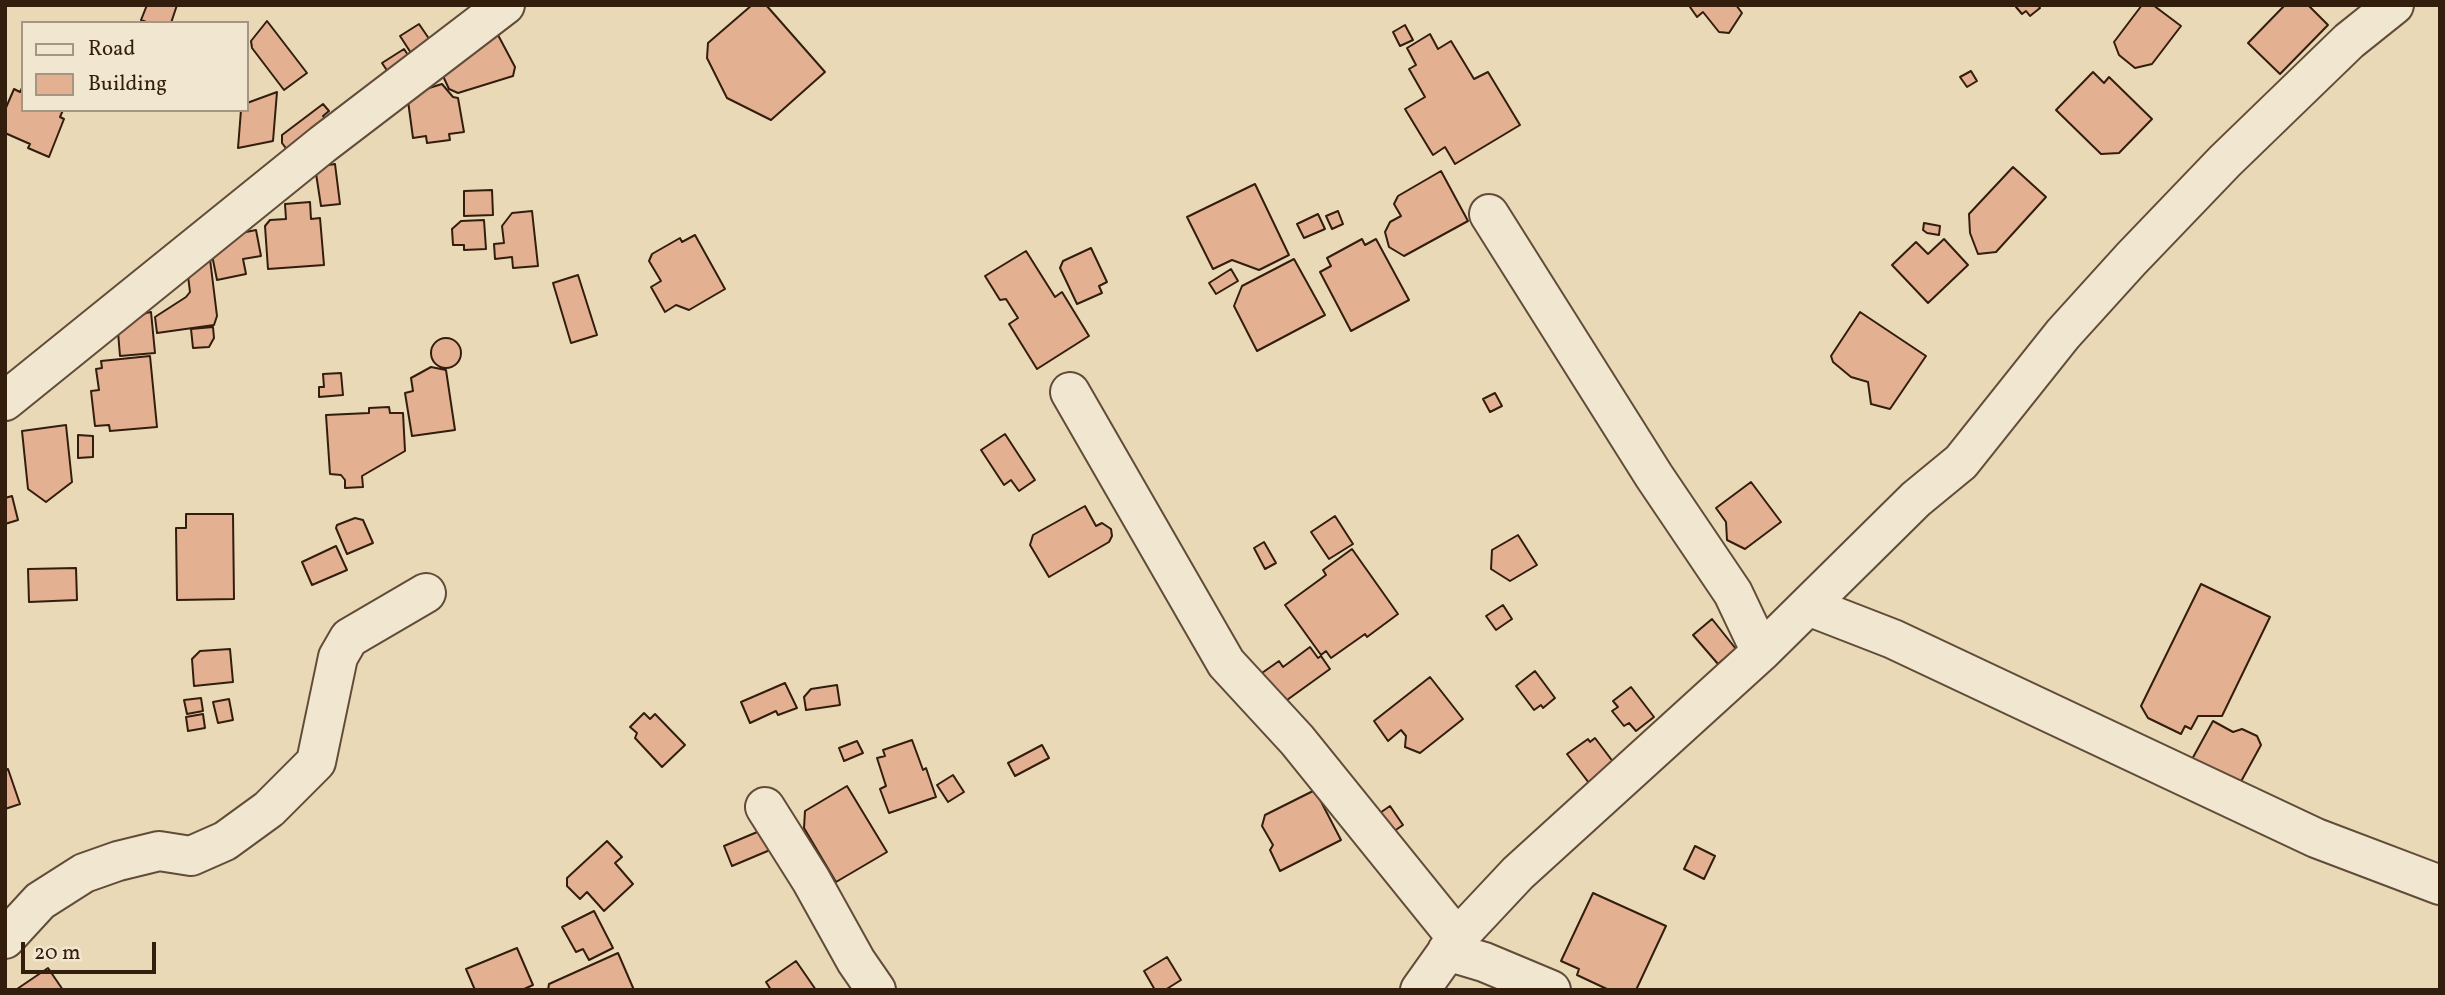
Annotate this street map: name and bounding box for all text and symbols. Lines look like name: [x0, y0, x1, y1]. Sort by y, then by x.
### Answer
legend: [21, 21, 248, 112]
text: Road: [88, 35, 135, 64]
text: Building: [88, 70, 167, 99]
scale bar: [24, 928, 159, 972]
text: 20 m: [34, 939, 80, 968]

